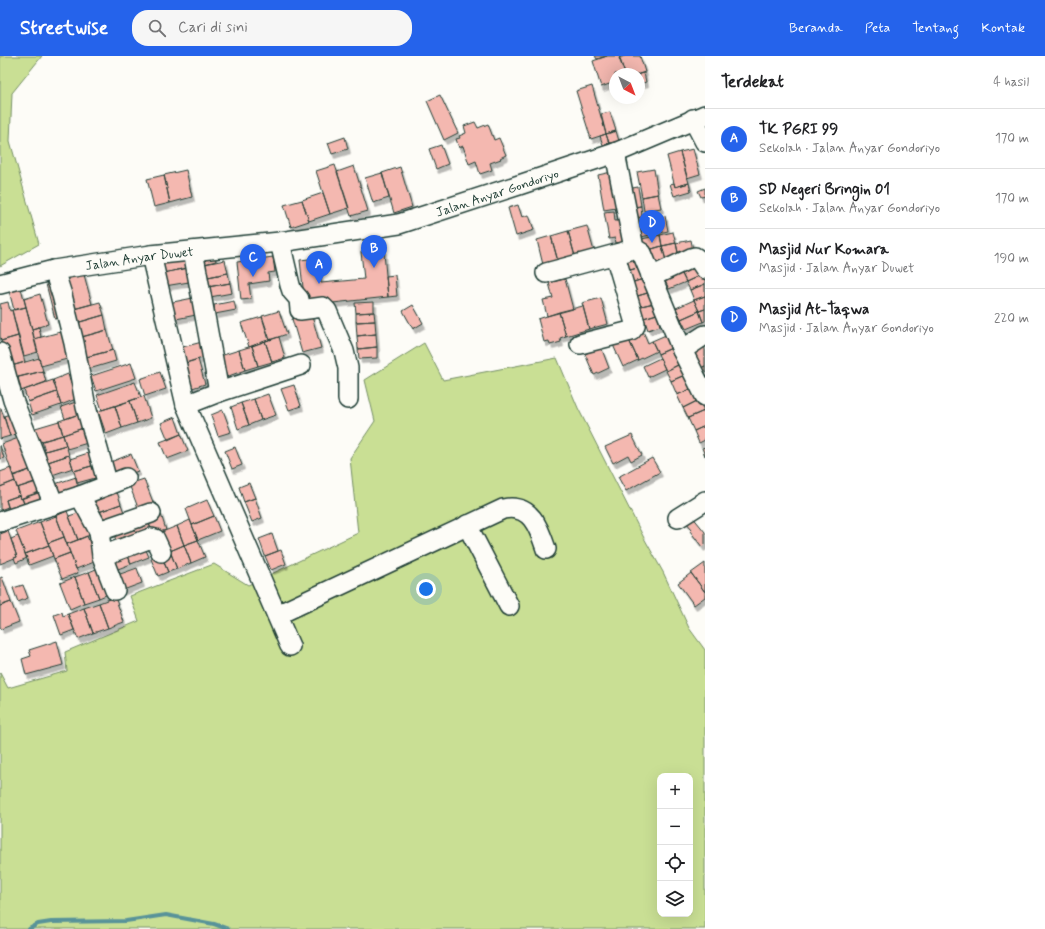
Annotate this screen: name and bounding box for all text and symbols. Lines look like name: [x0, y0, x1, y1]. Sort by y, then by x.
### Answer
search box: [132, 10, 412, 46]
text: Streetwise: [20, 16, 108, 41]
icon: search: [146, 17, 168, 39]
text: Cari di sini: [178, 18, 248, 38]
text: Beranda: [789, 19, 843, 37]
text: Peta: [865, 19, 890, 37]
text: Tentang: [912, 19, 959, 37]
text: Kontak: [981, 19, 1025, 37]
north arrow: [609, 68, 645, 104]
text: Terdekat: [721, 71, 784, 93]
text: 4 hasil: [993, 74, 1029, 91]
text: TK PGRI 99: [759, 120, 838, 140]
text: A: [730, 130, 738, 147]
text: 170 m: [995, 130, 1029, 147]
text: Sekolah · Jalan Anyar Gondoriyo: [759, 140, 940, 157]
street label: Jalan Anyar Gondoriyo: [434, 165, 561, 221]
text: SD Negeri Bringin 01: [759, 180, 890, 200]
text: B: [730, 190, 738, 207]
text: 170 m: [995, 190, 1029, 207]
text: Sekolah · Jalan Anyar Gondoriyo: [759, 200, 940, 217]
pin: D: [639, 210, 665, 243]
pin: B: [361, 235, 387, 268]
text: Masjid Nur Komara: [759, 240, 889, 260]
street label: Jalan Anyar Duwet: [84, 244, 194, 275]
pin: C: [240, 244, 266, 277]
text: C: [729, 250, 739, 267]
text: 190 m: [994, 250, 1029, 267]
pin: A: [306, 251, 332, 284]
text: Masjid · Jalan Anyar Duwet: [759, 260, 915, 277]
text: Masjid At-Taqwa: [759, 300, 869, 320]
text: D: [730, 310, 738, 327]
text: 220 m: [994, 310, 1029, 327]
text: Masjid · Jalan Anyar Gondoriyo: [759, 320, 934, 337]
your location: [416, 579, 436, 599]
map controls: [657, 773, 693, 917]
button: +: [657, 773, 693, 809]
button: −: [657, 809, 693, 845]
button: locate: [657, 845, 693, 881]
button: layers: [657, 881, 693, 917]

